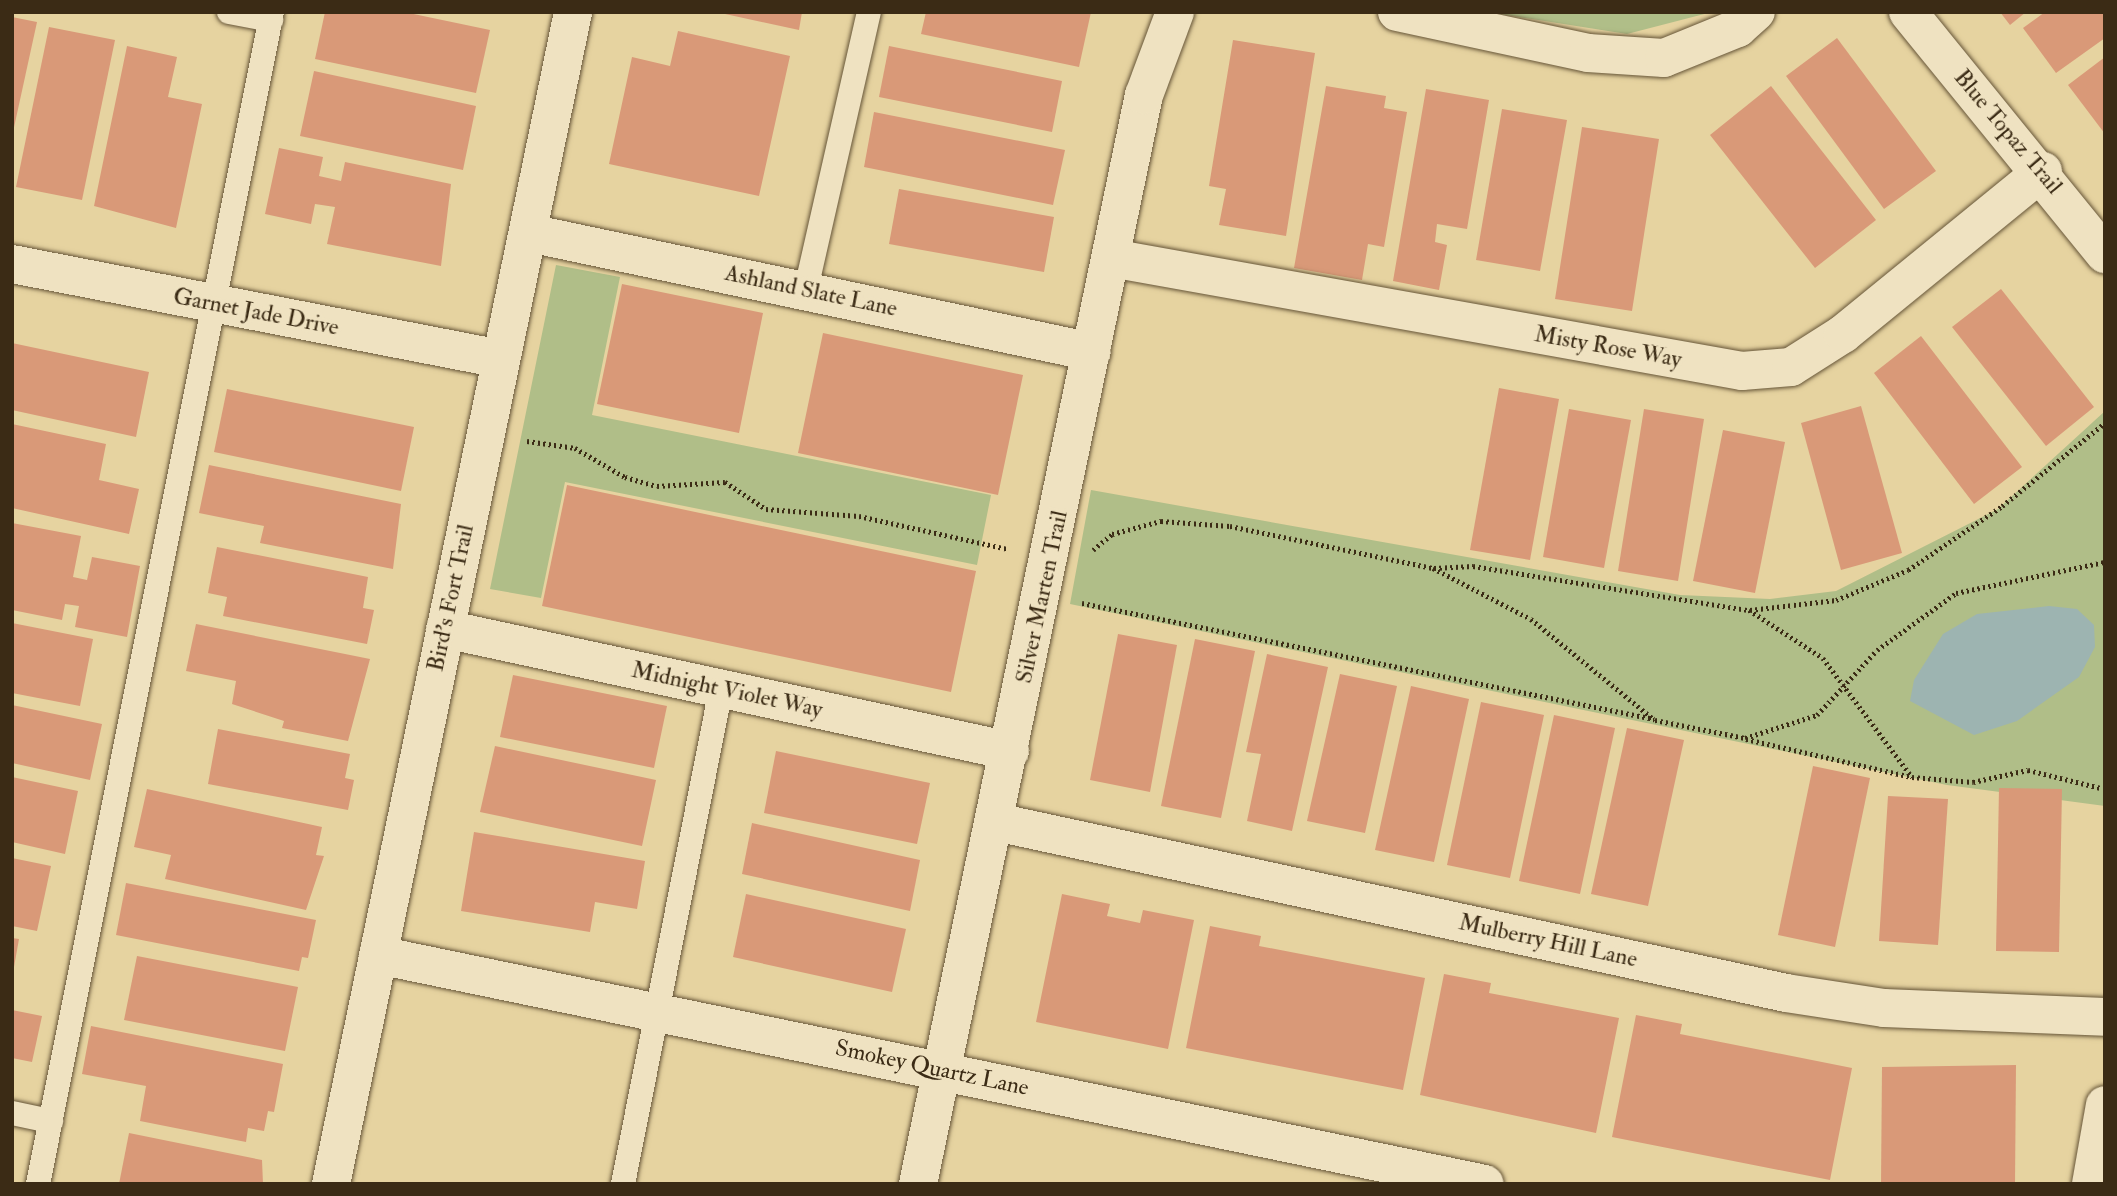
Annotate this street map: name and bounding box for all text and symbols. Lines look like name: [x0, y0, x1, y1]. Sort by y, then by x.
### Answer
street label: Blue Topaz Trail: [1948, 64, 2068, 200]
street label: Ashland Slate Lane: [722, 259, 900, 323]
street label: Garnet Jade Drive: [171, 282, 341, 342]
street label: Misty Rose Way: [1532, 320, 1684, 374]
street label: Silver Marten Trail: [1010, 508, 1074, 686]
street label: Bird's Fort Trail: [422, 522, 480, 674]
street label: Midnight Violet Way: [629, 656, 825, 724]
street label: Mulberry Hill Lane: [1456, 909, 1640, 973]
street label: Smokey Quartz Lane: [833, 1034, 1031, 1102]

